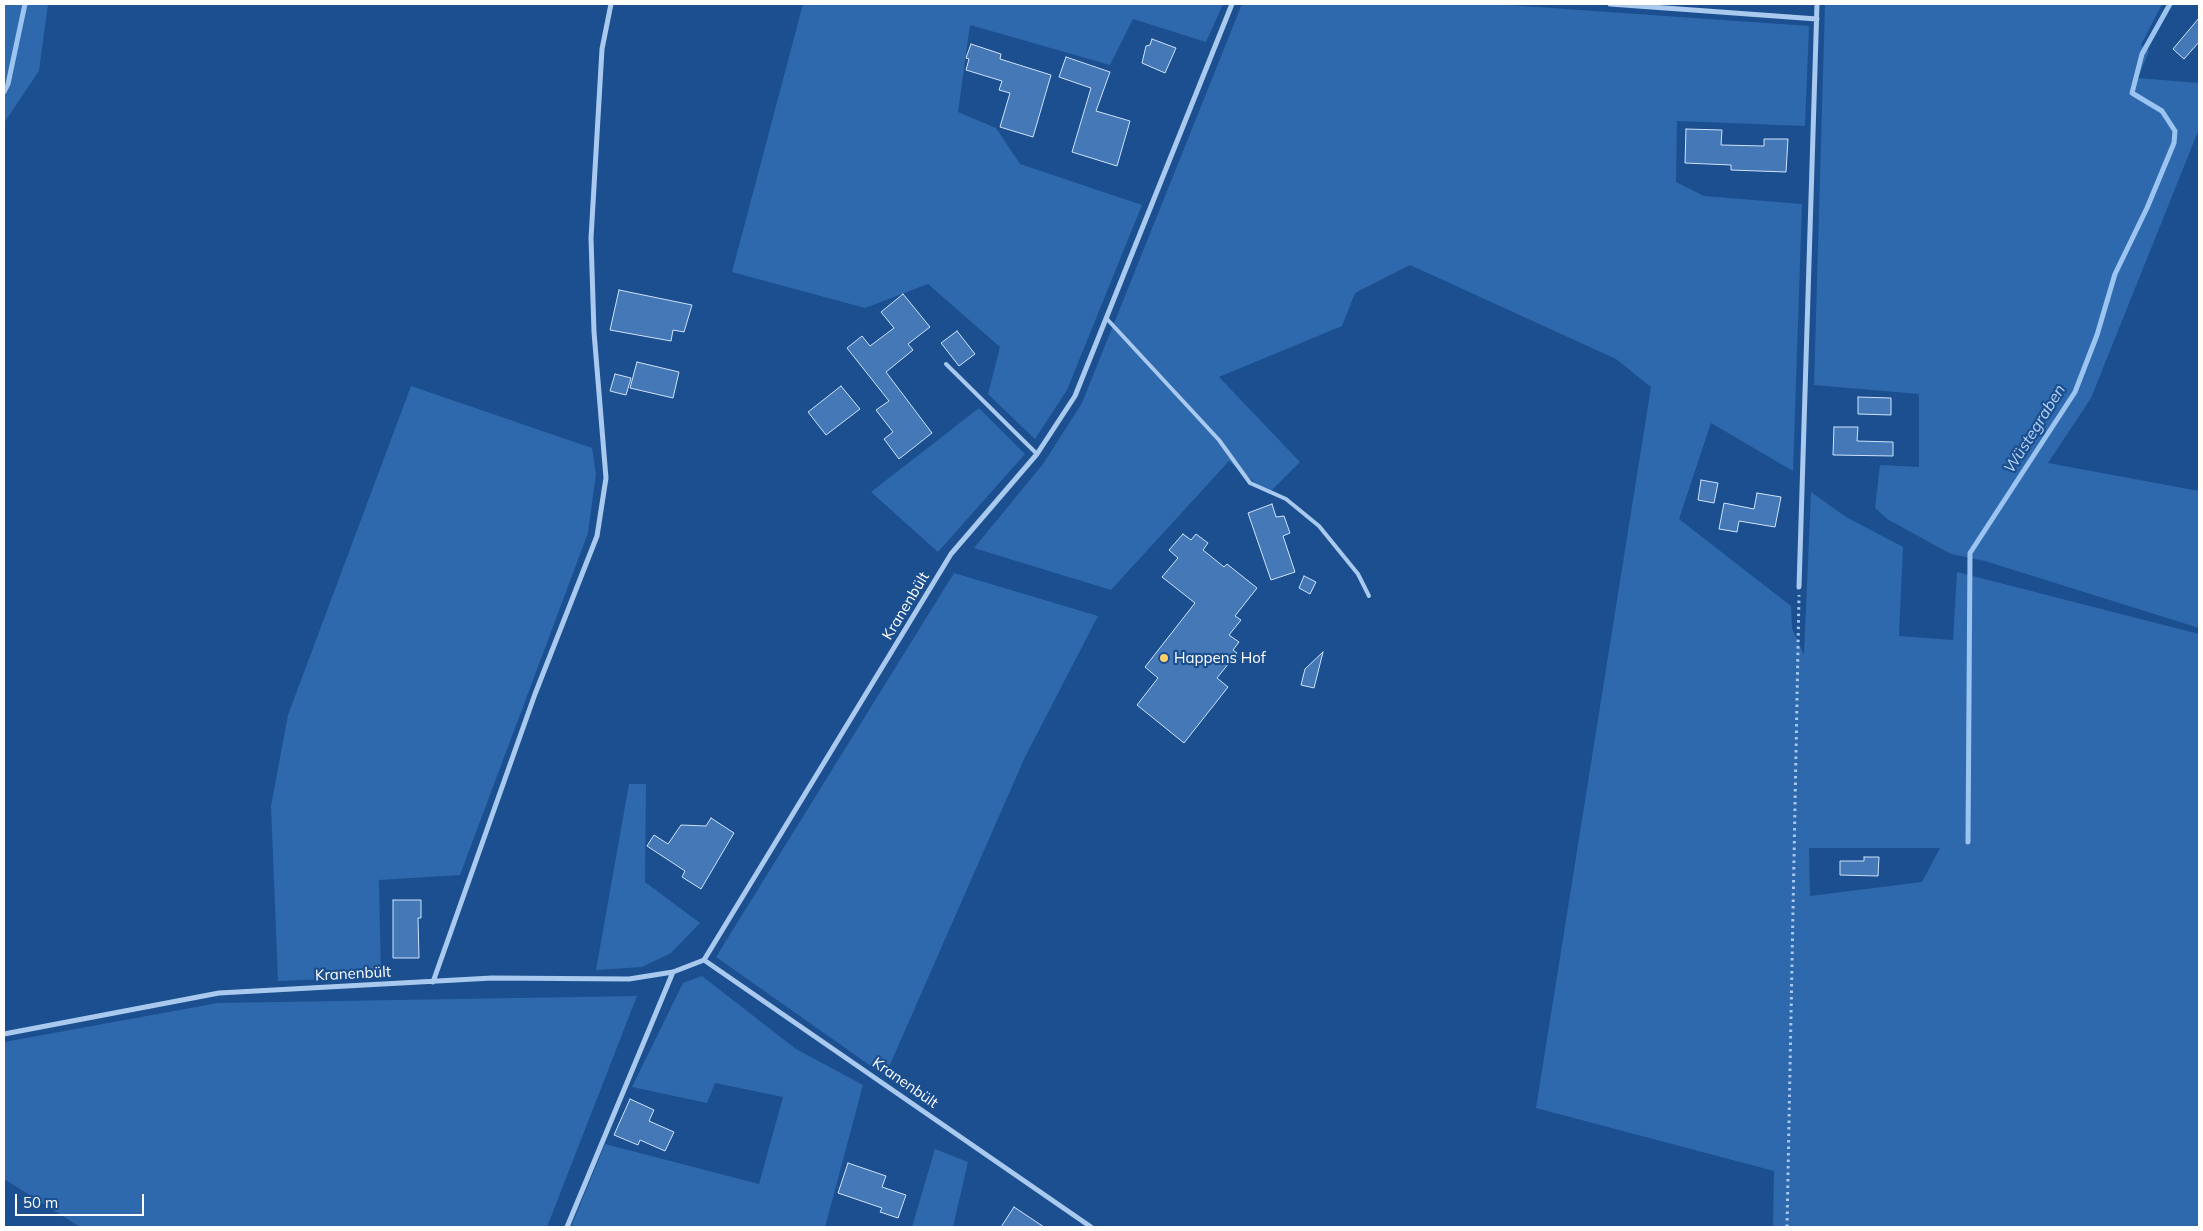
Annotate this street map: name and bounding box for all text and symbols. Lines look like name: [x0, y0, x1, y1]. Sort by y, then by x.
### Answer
water label: Wüstegraben: [2000, 381, 2070, 477]
street label: Kranenbült: [879, 569, 933, 643]
place label: Happens Hof: [1174, 649, 1266, 667]
marker: Happens Hof: [1158, 652, 1170, 664]
street label: Kranenbült: [315, 963, 391, 985]
street label: Kranenbült: [869, 1054, 941, 1112]
scale bar: [18, 1184, 146, 1216]
text: 50 m: [23, 1193, 58, 1212]

